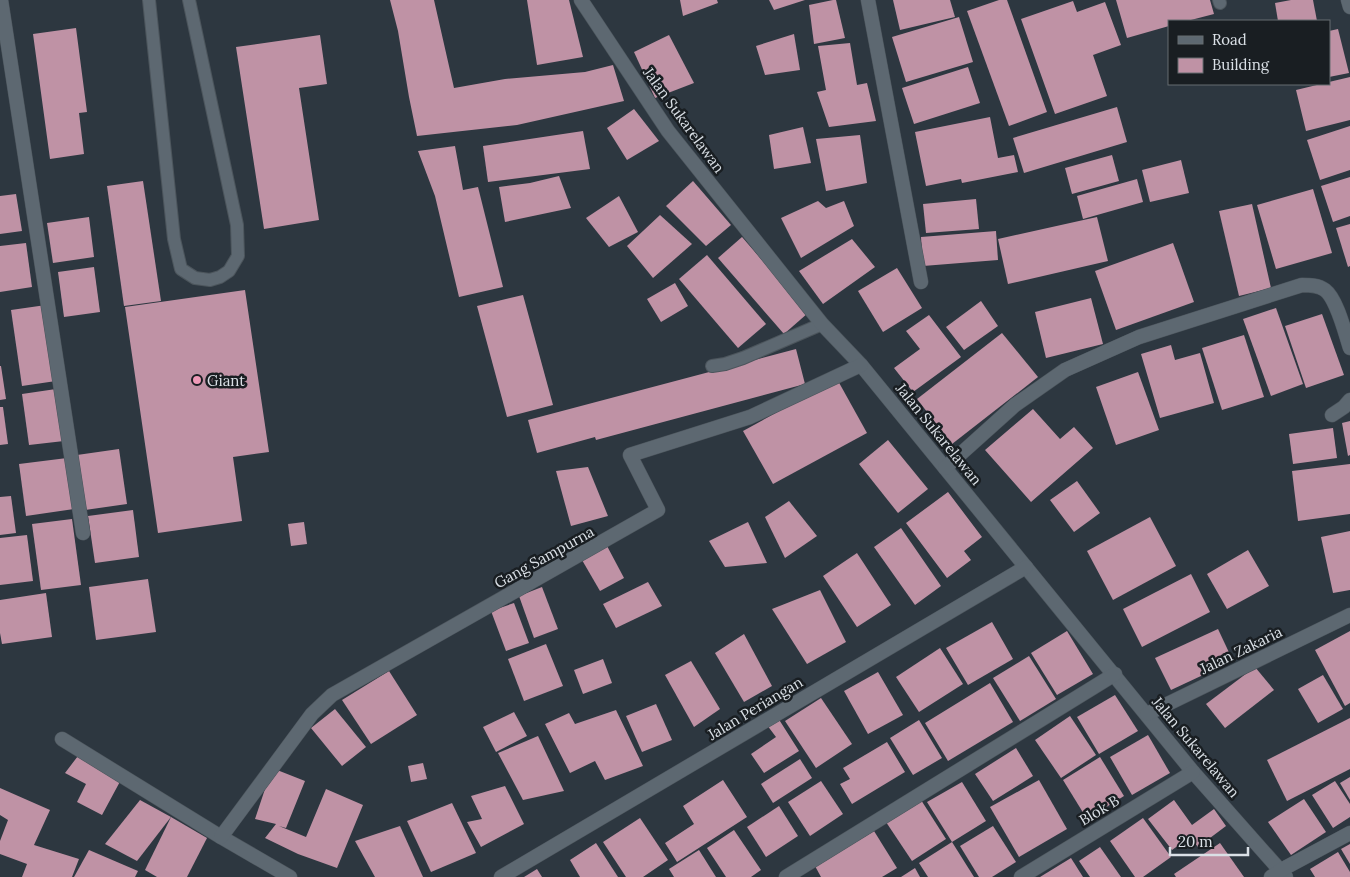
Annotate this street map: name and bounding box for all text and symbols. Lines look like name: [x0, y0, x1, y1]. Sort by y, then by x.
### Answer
legend: [1168, 20, 1330, 85]
text: Road: [1212, 30, 1247, 49]
text: Building: [1212, 55, 1270, 74]
street label: Jalan Sukarelawan: [639, 63, 729, 177]
place label: Giant: [207, 371, 245, 390]
marker: Giant: [191, 374, 203, 386]
street label: Jalan Sukarelawan: [891, 378, 986, 489]
street label: Gang Sampurna: [491, 522, 598, 592]
street label: Jalan Zakaria: [1196, 622, 1285, 679]
street label: Jalan Periangan: [703, 672, 806, 744]
street label: Jalan Sukarelawan: [1148, 692, 1244, 801]
street label: Blok B: [1076, 791, 1122, 829]
scale bar: [1170, 824, 1248, 856]
text: 20 m: [1178, 832, 1213, 851]

